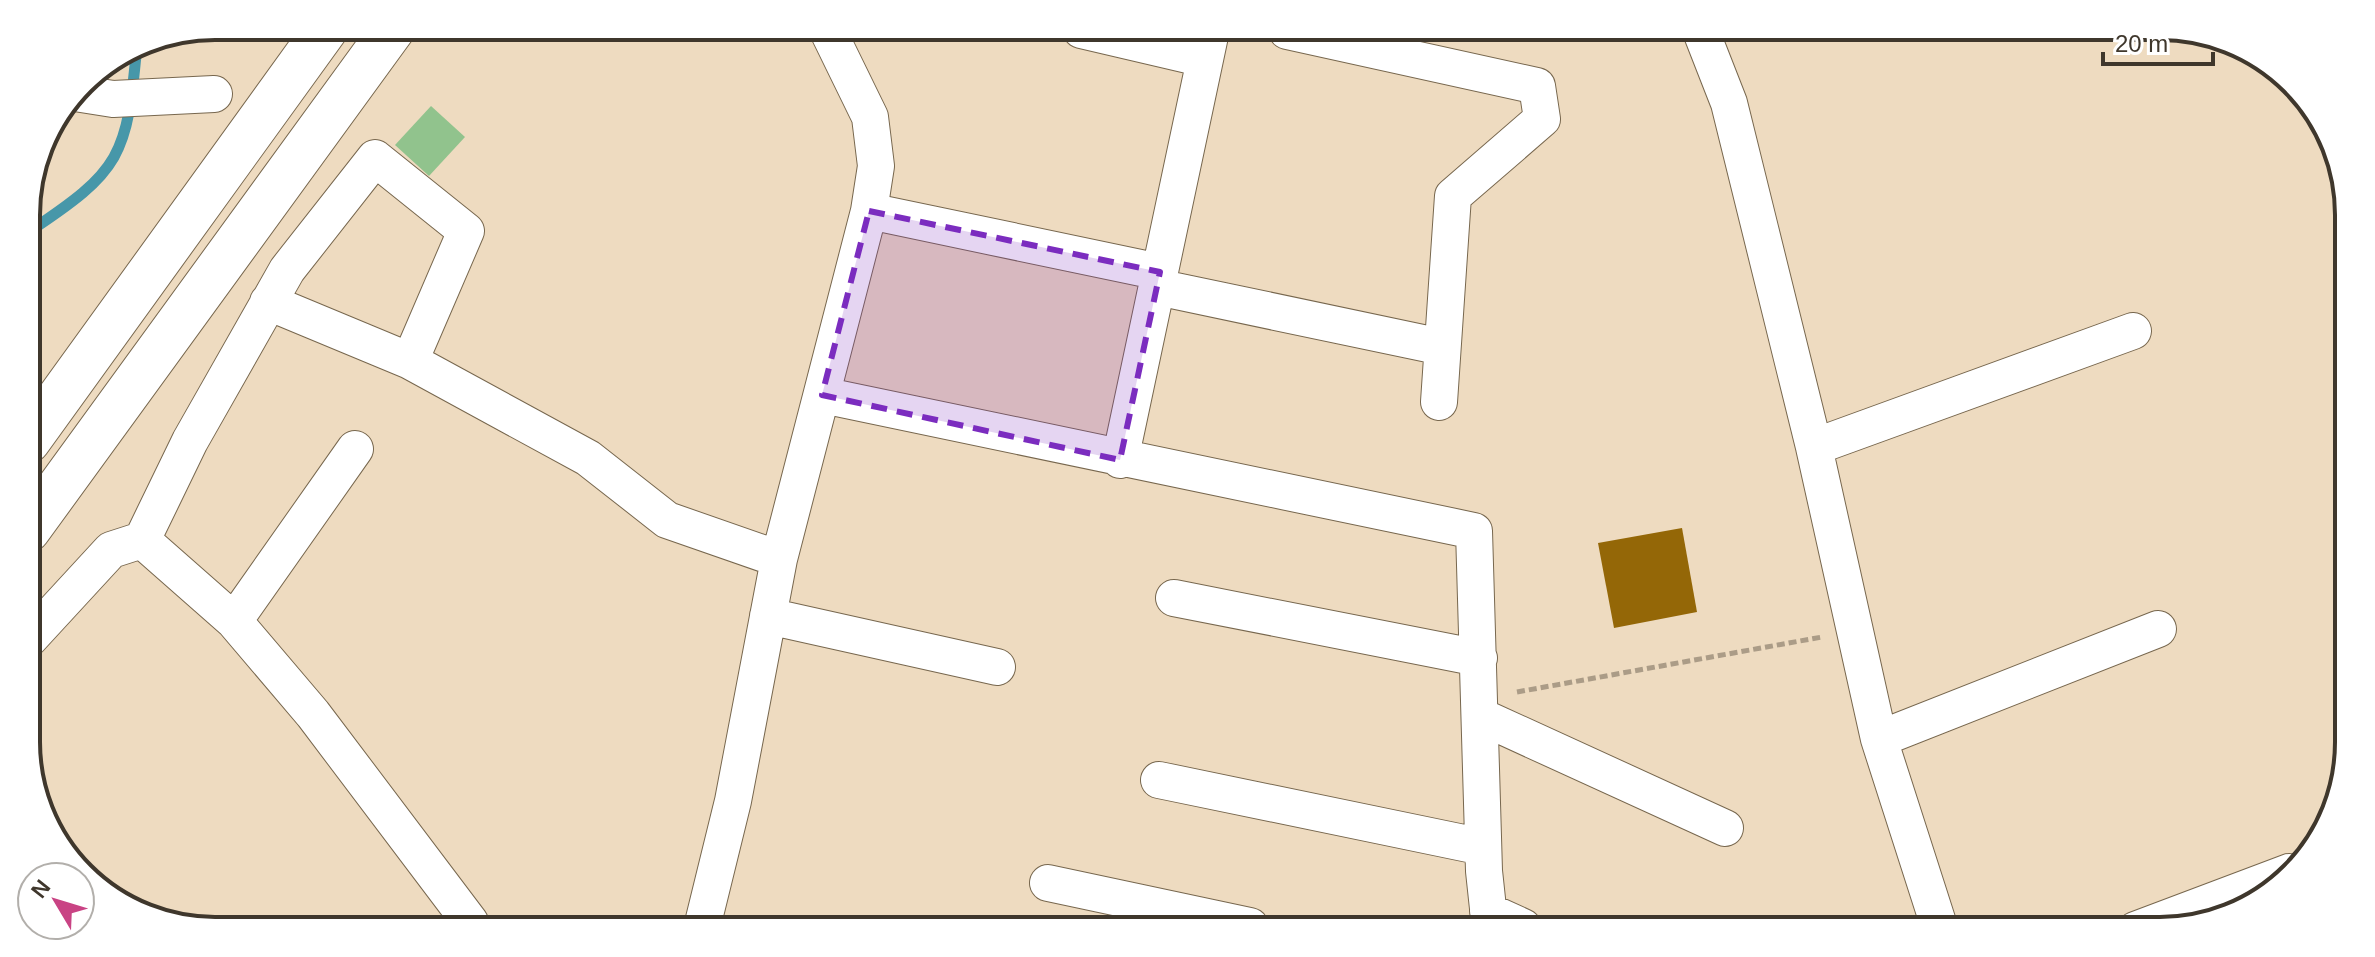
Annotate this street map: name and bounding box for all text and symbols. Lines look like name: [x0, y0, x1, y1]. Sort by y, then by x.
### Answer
scale bar: [2103, 16, 2213, 66]
text: 20 m: [2115, 30, 2168, 57]
north arrow: [16, 861, 96, 941]
text: N: [26, 875, 55, 903]

